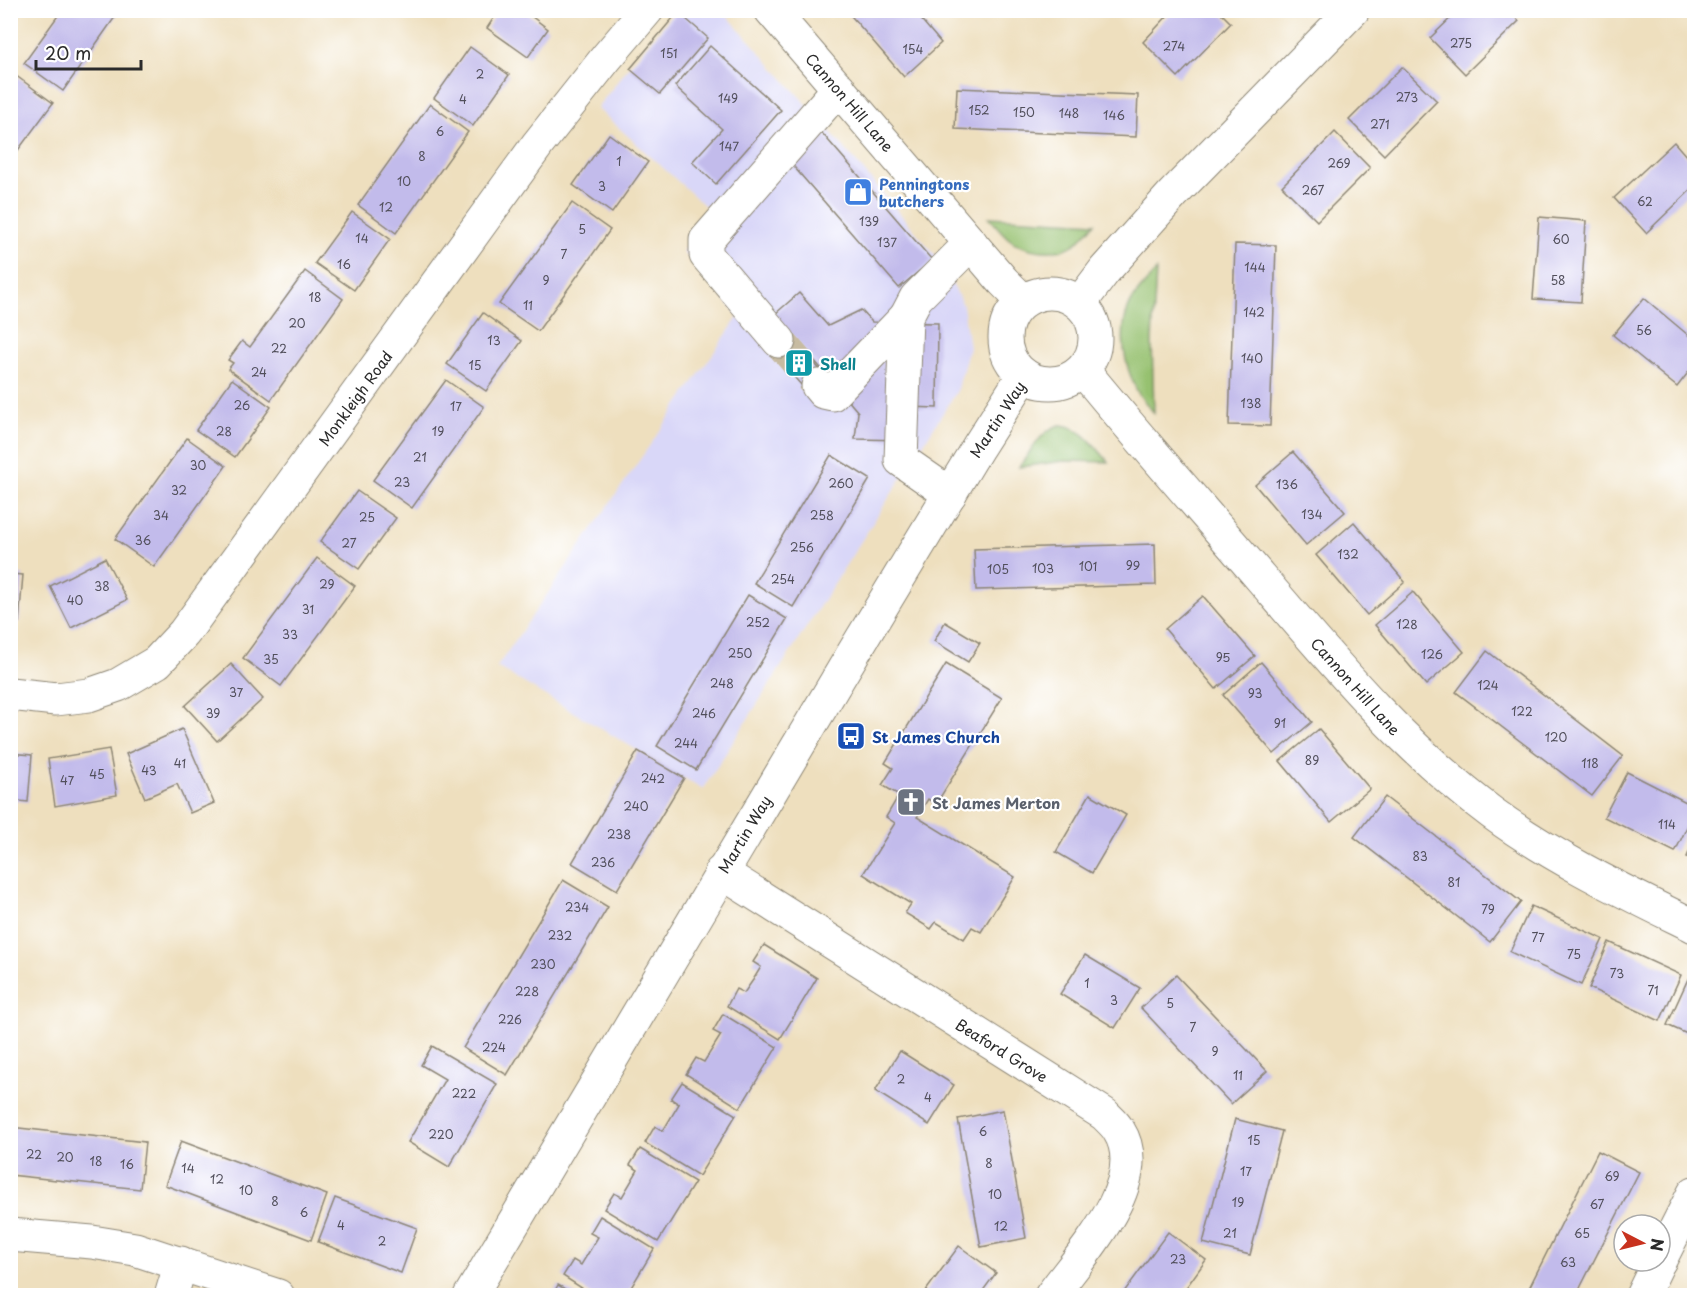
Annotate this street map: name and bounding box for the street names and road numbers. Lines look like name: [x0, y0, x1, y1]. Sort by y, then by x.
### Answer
street label: Cannon Hill Lane: [800, 47, 900, 157]
street label: Monkleigh Road: [312, 345, 398, 451]
street label: Martin Way: [964, 376, 1030, 462]
street label: Cannon Hill Lane: [1306, 632, 1406, 740]
street label: Martin Way: [712, 791, 776, 877]
street label: Beaford Grove: [951, 1012, 1053, 1088]

